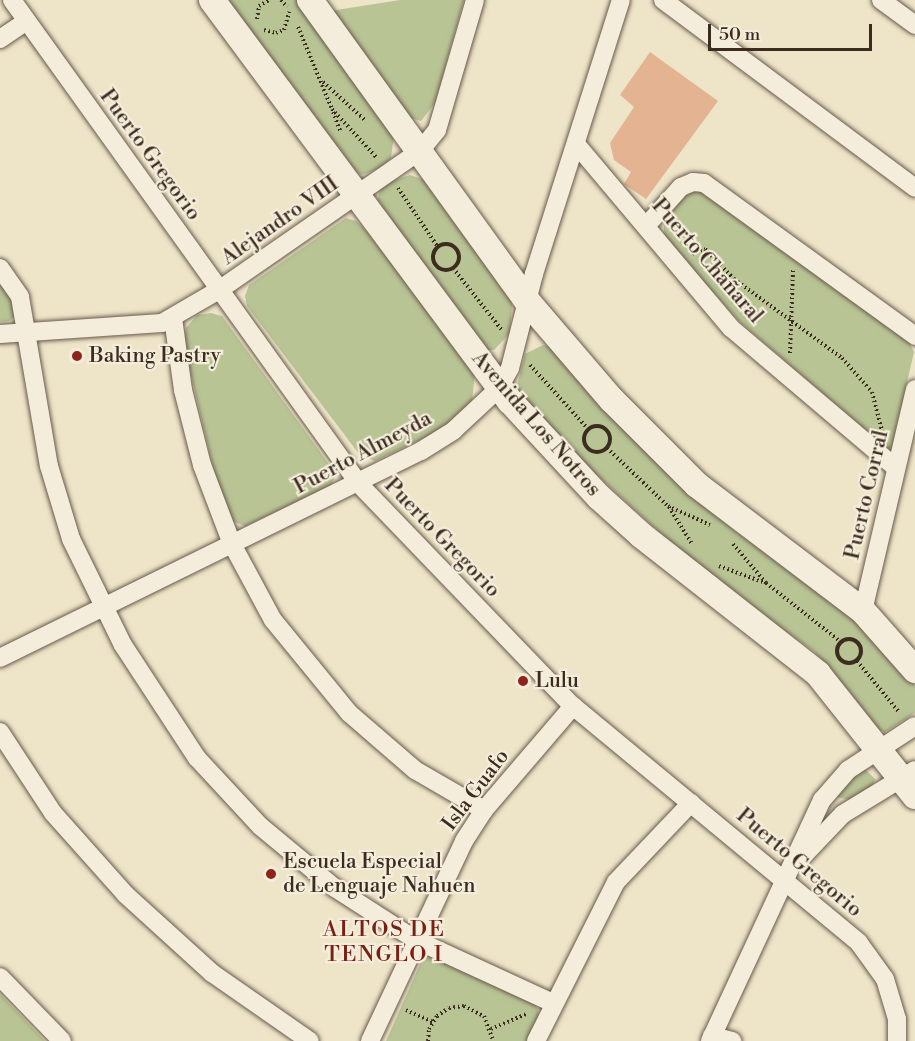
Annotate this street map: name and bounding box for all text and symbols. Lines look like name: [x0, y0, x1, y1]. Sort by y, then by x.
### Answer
scale bar: [711, 12, 874, 50]
text: 50 m: [719, 23, 760, 46]
street label: Puerto Gregorio: [94, 85, 206, 225]
street label: Alejandro VIII: [217, 171, 343, 271]
street label: Puerto Chañaral: [646, 194, 768, 328]
place label: Baking Pastry: [89, 343, 221, 369]
street label: Avenida Los Notros: [466, 346, 606, 502]
marker: Baking Pastry: [70, 349, 84, 363]
street label: Puerto Almeyda: [290, 406, 436, 500]
street label: Puerto Corral: [840, 428, 894, 562]
street label: Puerto Gregorio: [379, 473, 505, 603]
place label: Lulu: [535, 668, 579, 694]
marker: Lulu: [516, 674, 530, 688]
street label: Isla Guafo: [437, 744, 515, 836]
street label: Puerto Gregorio: [731, 803, 867, 923]
place label: Escuela Especial de Lenguaje Nahuen: [283, 849, 476, 899]
marker: Escuela Especial de Lenguaje Nahuen: [264, 867, 278, 881]
district label: ALTOS DE TENGLO I: [323, 916, 445, 968]

